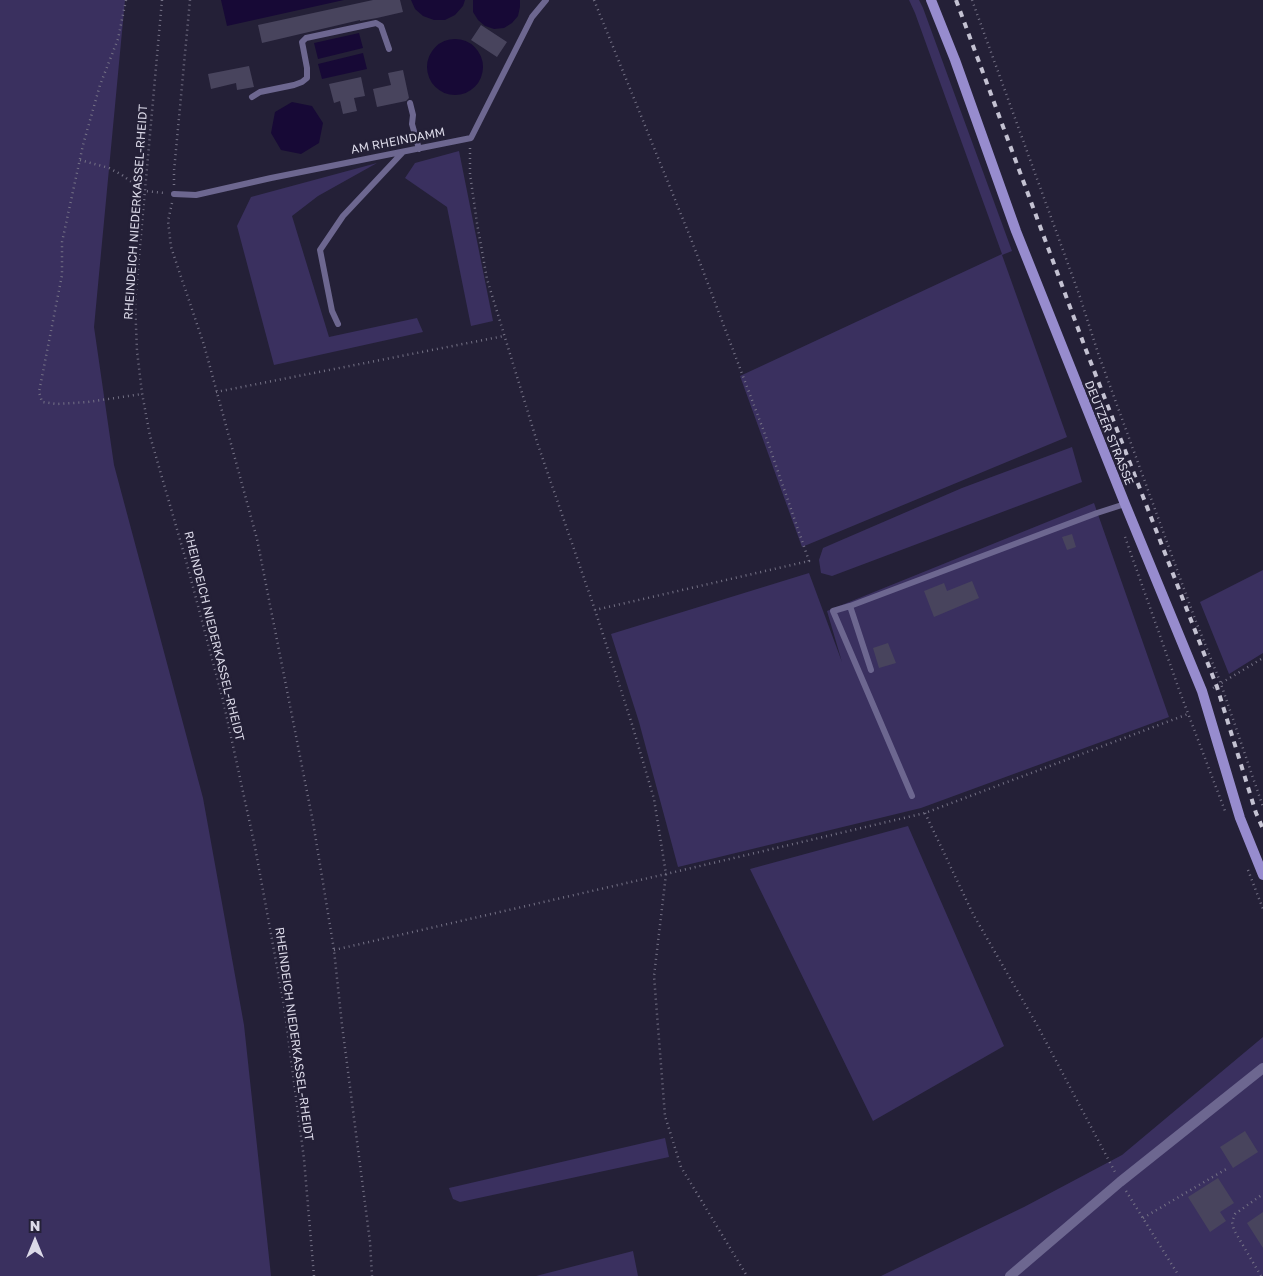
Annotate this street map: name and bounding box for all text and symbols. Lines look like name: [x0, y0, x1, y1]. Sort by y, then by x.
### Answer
street label: RHEINDEICH NIEDERKASSEL-RHEIDT: [121, 104, 151, 320]
street label: AM RHEINDAMM: [350, 125, 446, 157]
street label: DEUTZER STRASSE: [1081, 379, 1137, 487]
street label: RHEINDEICH NIEDERKASSEL-RHEIDT: [181, 530, 247, 742]
street label: RHEINDEICH NIEDERKASSEL-RHEIDT: [272, 926, 316, 1142]
north arrow: [10, 1216, 60, 1266]
text: N: [30, 1217, 40, 1234]

